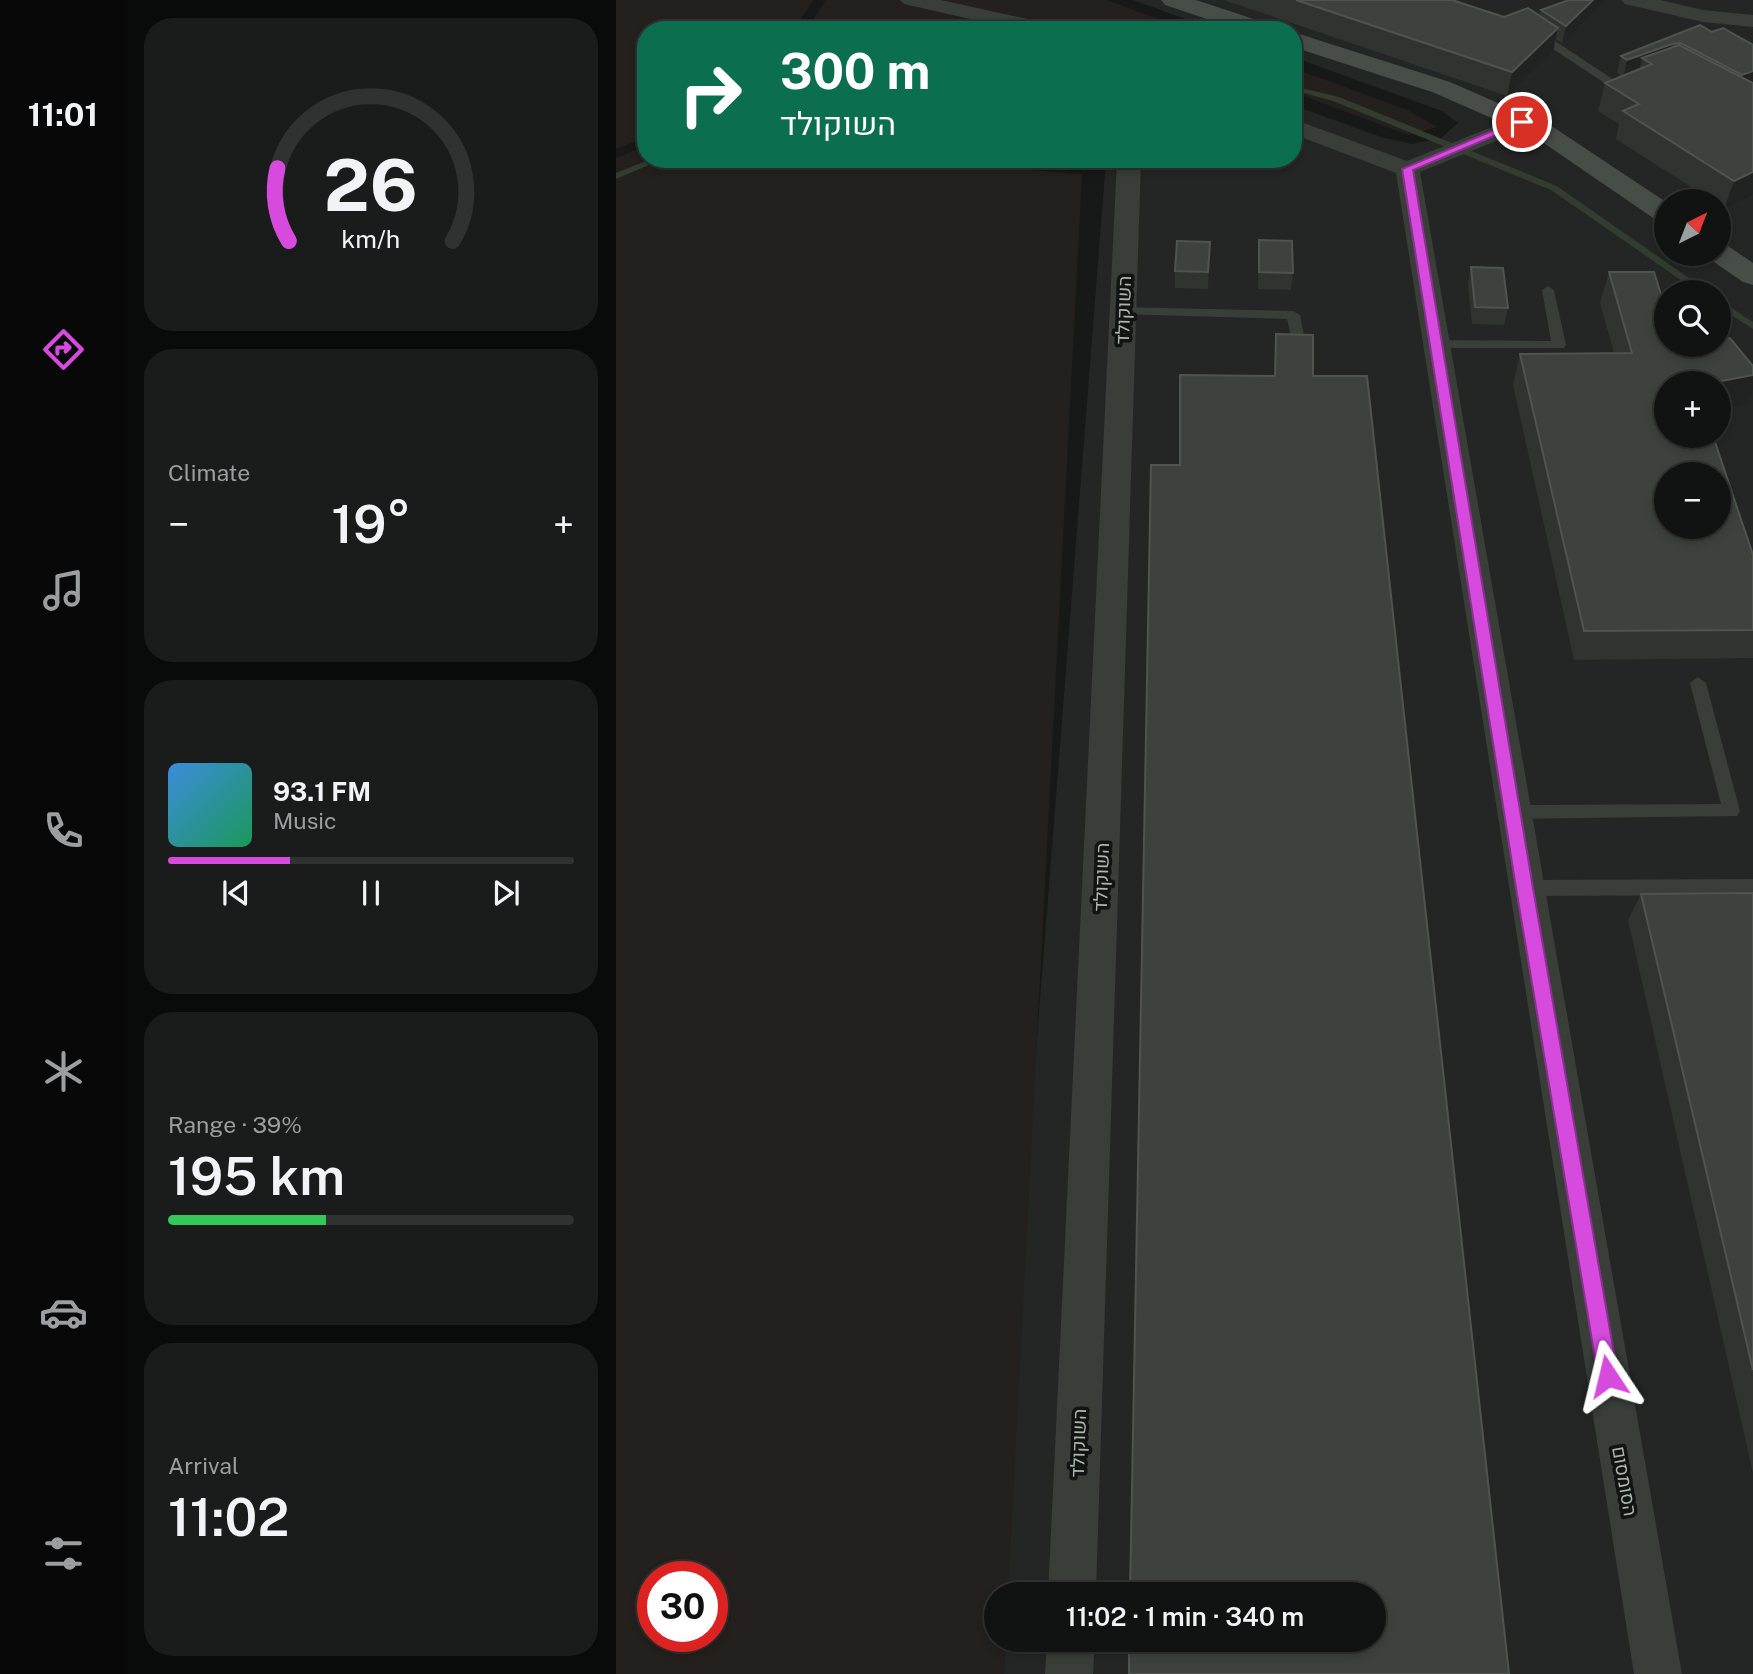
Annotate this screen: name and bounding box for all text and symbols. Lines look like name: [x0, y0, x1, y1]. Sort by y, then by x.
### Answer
text: 300 m: [780, 42, 930, 100]
icon: right: [665, 49, 756, 140]
pin: [1492, 92, 1552, 152]
text: 11:01: [28, 96, 98, 133]
icon: arrive: [1503, 103, 1541, 141]
text: השוקולד: [780, 105, 896, 142]
text: 26: [324, 142, 418, 227]
north arrow: [1654, 189, 1731, 266]
map controls: [1654, 189, 1731, 539]
text: km/h: [342, 223, 400, 253]
street label: השוקולד: [1111, 275, 1135, 345]
button: search: [1654, 280, 1731, 357]
icon: directions: [39, 325, 88, 374]
button: +: [1654, 371, 1731, 448]
text: Climate: [168, 459, 250, 486]
button: −: [1654, 462, 1731, 539]
text: 19°: [331, 494, 411, 555]
text: −: [168, 502, 189, 547]
text: +: [553, 502, 574, 547]
icon: music: [39, 566, 88, 615]
text: 93.1 FM: [273, 776, 371, 807]
icon: phone: [39, 806, 88, 855]
text: Music: [273, 807, 337, 834]
street label: השוקולד: [1089, 842, 1113, 912]
icon: previous: [217, 874, 255, 912]
icon: pause: [352, 874, 390, 912]
icon: next: [487, 874, 525, 912]
icon: climate: [39, 1047, 88, 1096]
text: Range · 39%: [168, 1111, 302, 1138]
text: 195 km: [168, 1146, 345, 1207]
icon: car: [39, 1288, 88, 1337]
position arrow: [1571, 1339, 1645, 1413]
street label: השוקולד: [1066, 1408, 1090, 1478]
street label: הסומסום: [1608, 1444, 1642, 1518]
text: Arrival: [168, 1452, 239, 1479]
text: 11:02: [168, 1487, 289, 1548]
icon: filters: [39, 1529, 88, 1578]
speed limit sign: 30: [637, 1561, 728, 1652]
text: 11:02 · 1 min · 340 m: [1066, 1601, 1304, 1632]

